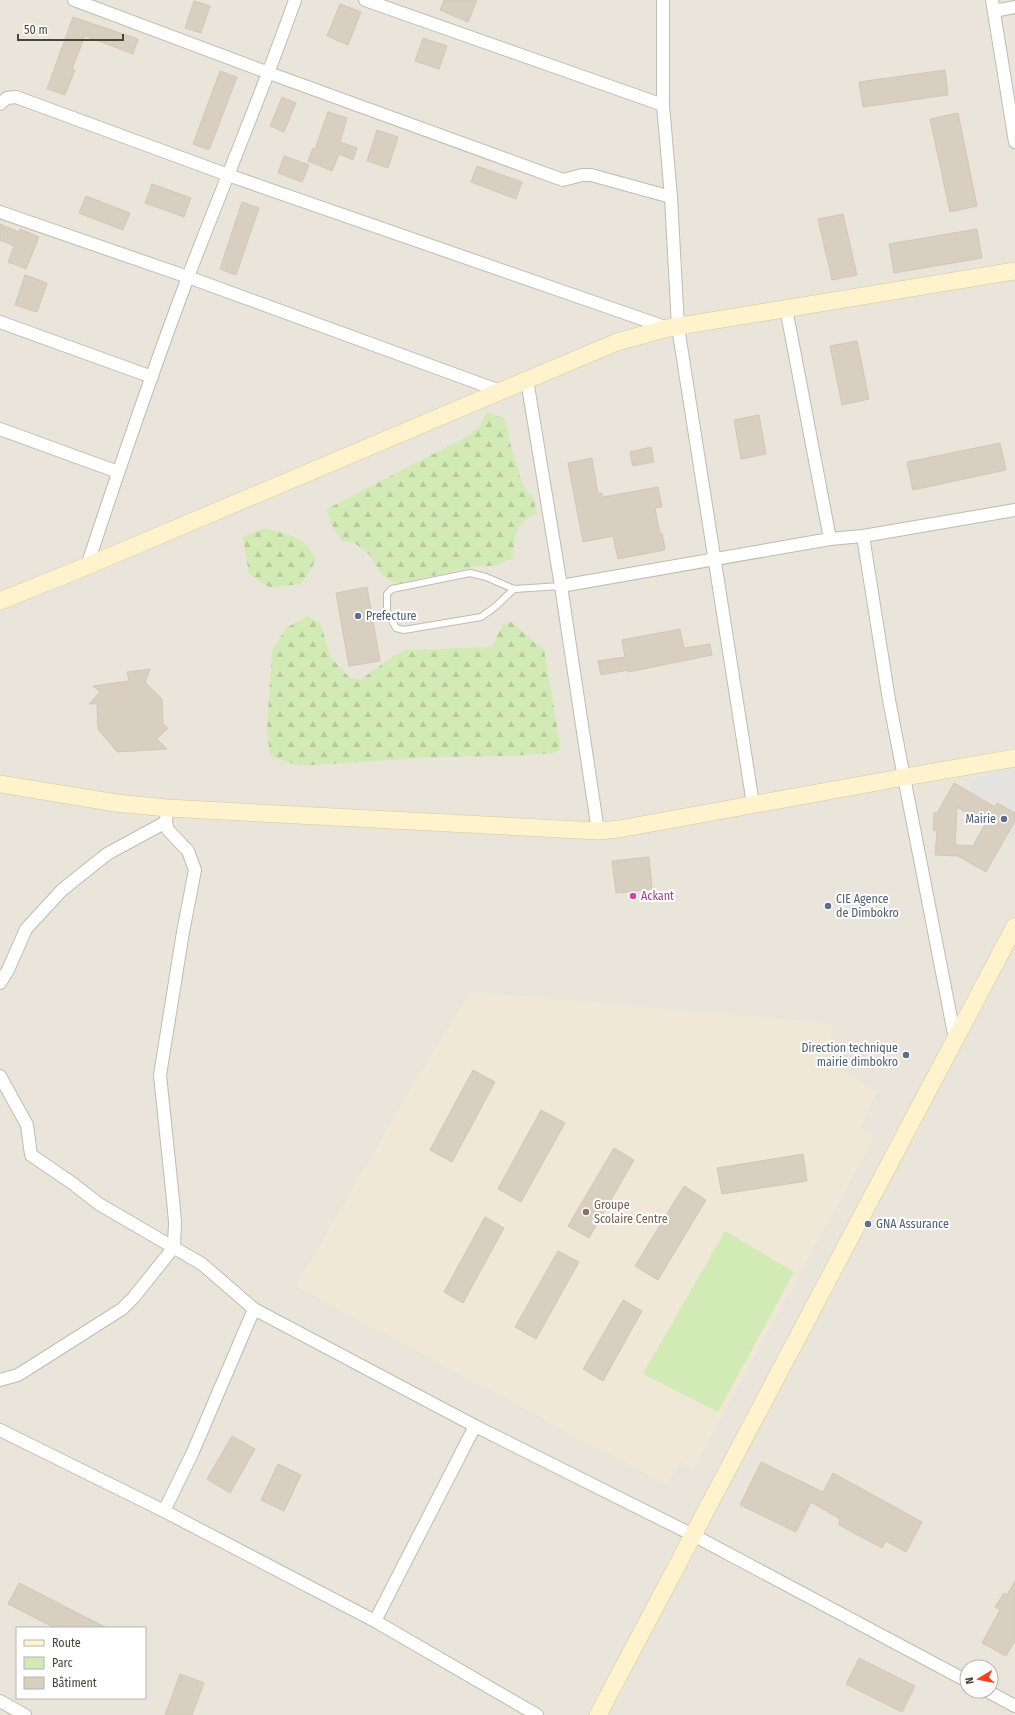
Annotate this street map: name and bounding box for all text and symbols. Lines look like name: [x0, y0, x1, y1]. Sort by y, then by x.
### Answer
scale bar: [18, 16, 123, 42]
text: 50 m: [24, 23, 48, 37]
place label: Prefecture: [366, 609, 416, 623]
marker: Prefecture: [353, 611, 363, 621]
place label: Mairie: [965, 812, 996, 826]
marker: Mairie: [999, 814, 1009, 824]
place label: Ackant: [641, 889, 674, 903]
marker: Ackant: [628, 891, 638, 901]
place label: CIE Agence de Dimbokro: [836, 892, 899, 920]
marker: CIE Agence de Dimbokro: [823, 901, 833, 911]
place label: Direction technique mairie dimbokro: [802, 1041, 898, 1069]
marker: Direction technique mairie dimbokro: [901, 1050, 911, 1060]
place label: Groupe Scolaire Centre: [594, 1198, 668, 1226]
marker: Groupe Scolaire Centre: [581, 1207, 591, 1217]
place label: GNA Assurance: [876, 1217, 949, 1231]
marker: GNA Assurance: [863, 1219, 873, 1229]
legend: [16, 1627, 146, 1699]
text: Route: [52, 1636, 81, 1650]
text: Parc: [52, 1656, 73, 1670]
north arrow: [959, 1659, 999, 1699]
text: Bâtiment: [52, 1676, 97, 1690]
text: N: [963, 1676, 977, 1685]

